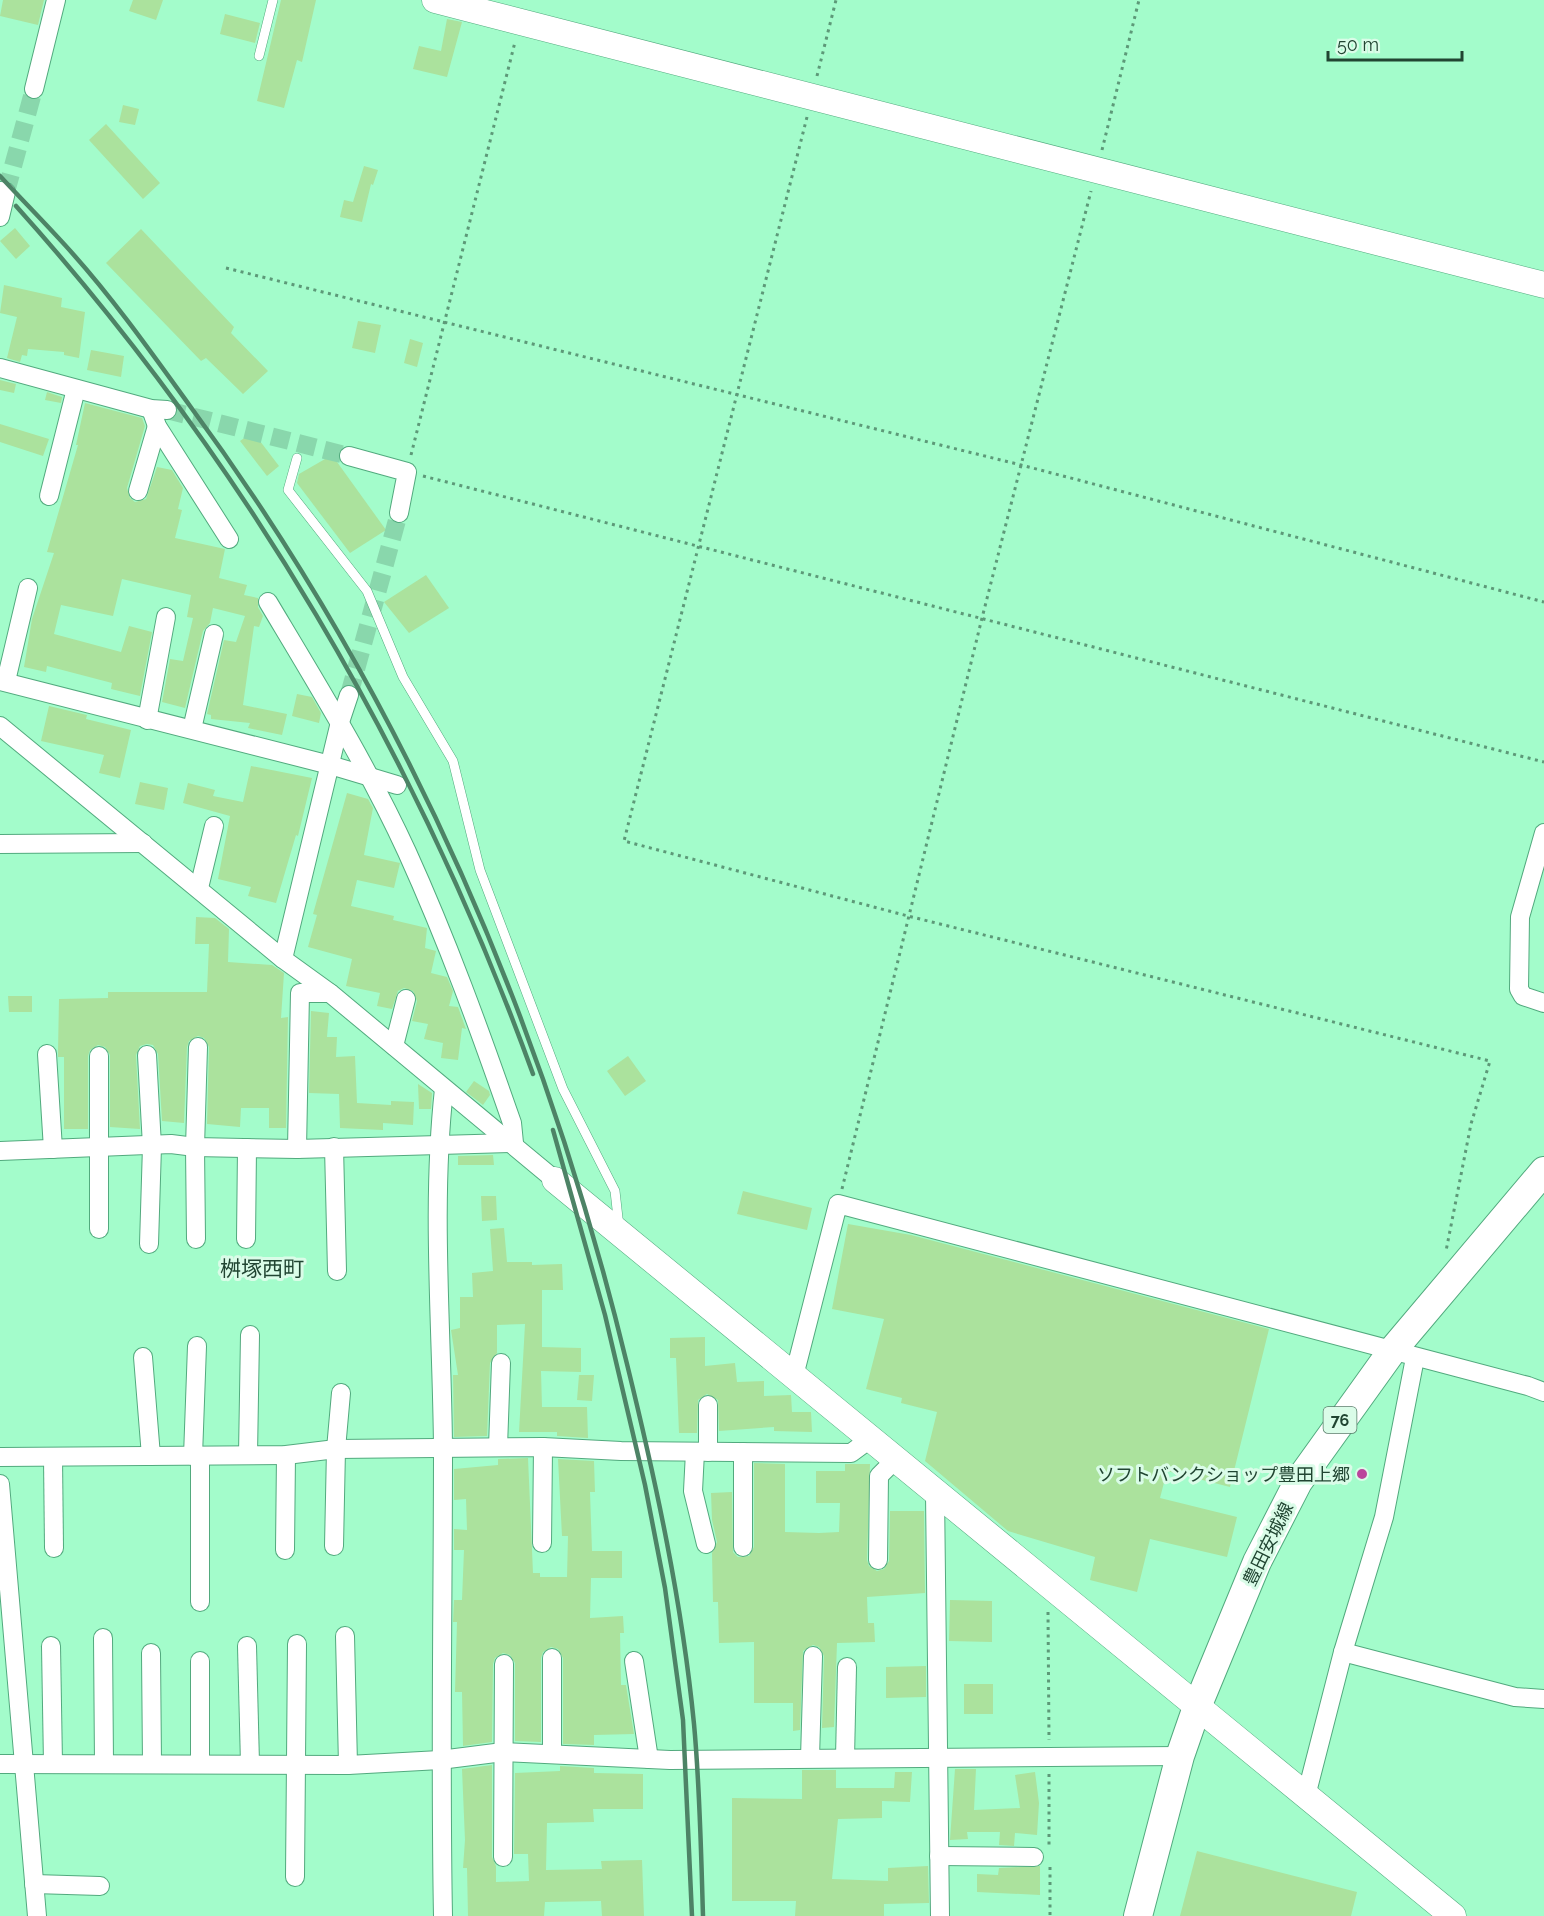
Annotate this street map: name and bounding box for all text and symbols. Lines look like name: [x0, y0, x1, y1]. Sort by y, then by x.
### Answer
scale bar: [1328, 24, 1462, 62]
text: 50 m: [1337, 34, 1379, 55]
district label: 桝塚西町: [220, 1256, 304, 1281]
road number: 76: [1324, 1407, 1356, 1433]
place label: ソフトバンクショップ豊田上郷: [1097, 1464, 1350, 1485]
marker: ソフトバンクショップ豊田上郷: [1355, 1467, 1369, 1481]
street label: 豊田安城線: [1239, 1499, 1297, 1589]

